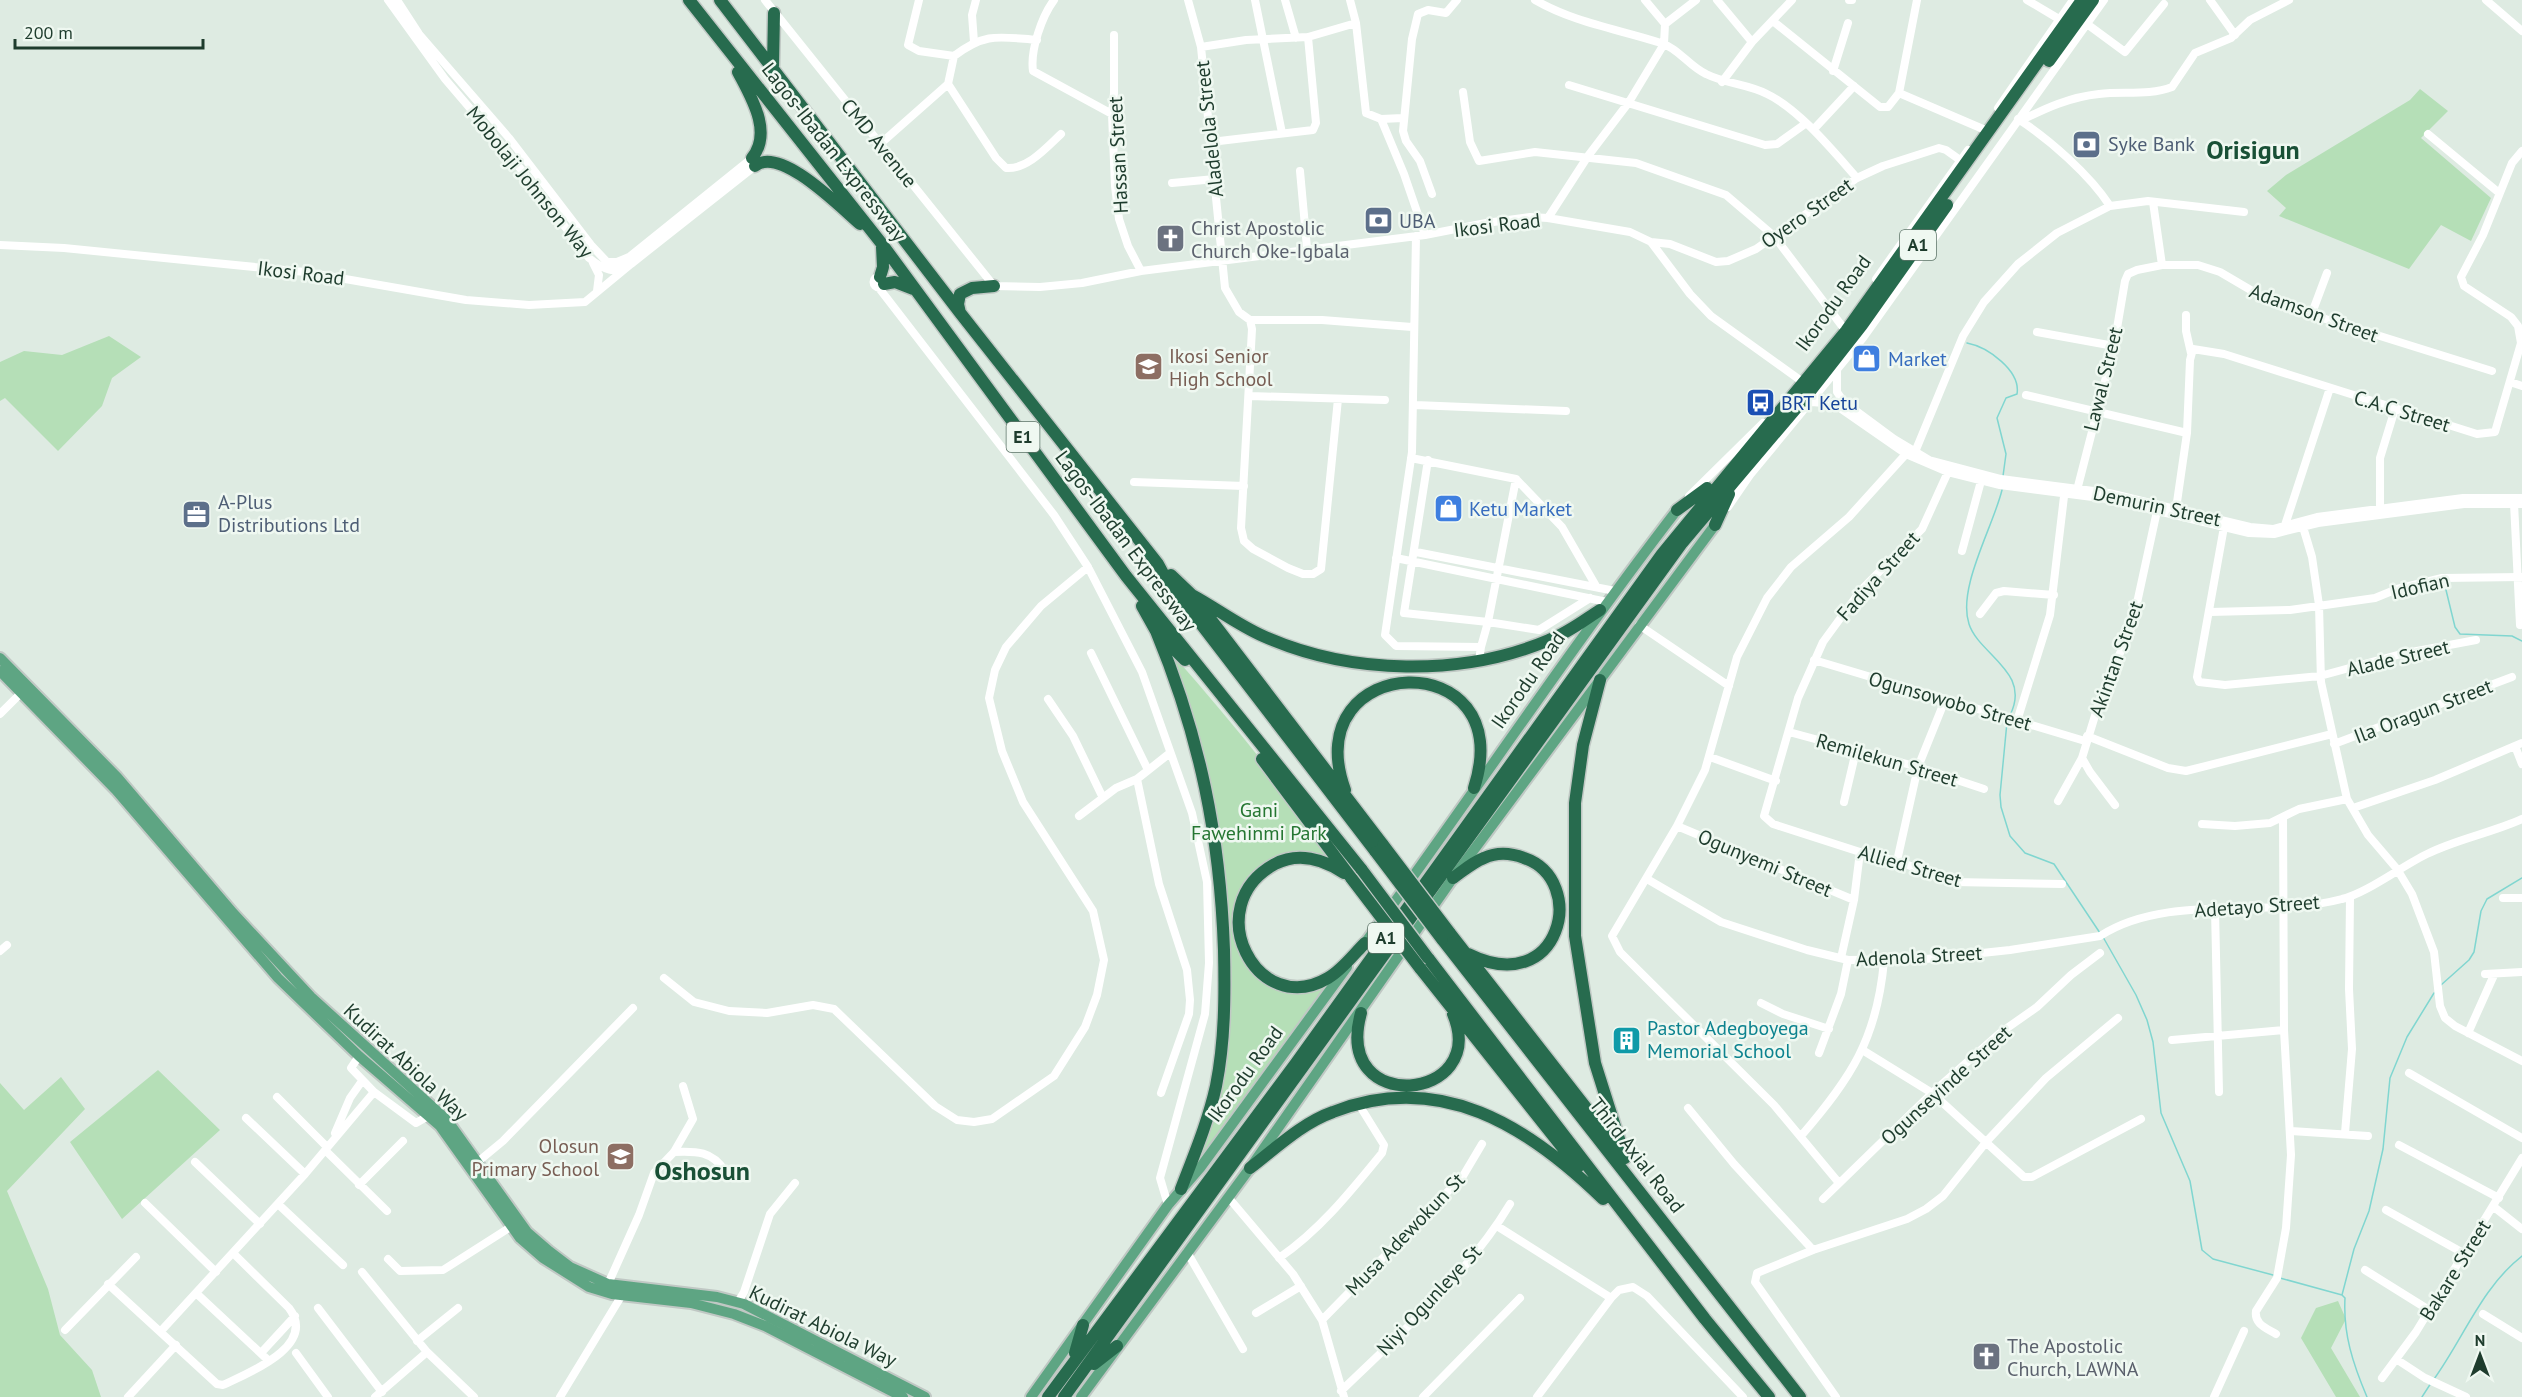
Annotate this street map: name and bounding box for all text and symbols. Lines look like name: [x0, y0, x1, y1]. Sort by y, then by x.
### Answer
scale bar: [15, 12, 202, 50]
text: 200 m: [24, 21, 73, 44]
street label: Lagos-Ibadan Expressway: [756, 57, 912, 247]
street label: Aladelola Street: [1189, 59, 1229, 199]
street label: CMD Avenue: [835, 93, 923, 193]
street label: Hassan Street: [1102, 95, 1134, 214]
street label: Mobolaji Johnson Way: [461, 101, 600, 264]
bank icon: Syke Bank: [2071, 128, 2103, 160]
place label: Syke Bank: [2108, 131, 2195, 157]
district label: Orisigun: [2206, 133, 2300, 166]
street label: Oyero Street: [1756, 172, 1858, 254]
bank icon: UBA: [1362, 205, 1394, 237]
street label: Ikosi Road: [1452, 207, 1542, 243]
place label: UBA: [1399, 208, 1436, 234]
place label: Christ Apostolic Church Oke-Igbala: [1191, 215, 1350, 264]
church icon: Christ Apostolic Church Oke-Igbala: [1154, 223, 1186, 255]
road number: A1: [1900, 230, 1936, 260]
street label: Ikorodu Road: [1789, 250, 1877, 356]
street label: Ikosi Road: [256, 255, 346, 291]
street label: Adamson Street: [2246, 278, 2382, 348]
street label: Lawal Street: [2077, 324, 2129, 434]
place label: Ikosi Senior High School: [1169, 343, 1273, 392]
shop icon: Market: [1851, 343, 1883, 375]
place label: Market: [1888, 346, 1947, 372]
school or university icon: Ikosi Senior High School: [1132, 351, 1164, 383]
street label: C.A.C Street: [2351, 384, 2453, 438]
bus stop icon: BRT Ketu: [1744, 387, 1776, 419]
place label: BRT Ketu: [1781, 390, 1858, 416]
road number: E1: [1006, 422, 1040, 452]
street label: Lagos-Ibadan Expressway: [1049, 445, 1203, 637]
street label: Demurin Street: [2091, 480, 2223, 532]
place label: A-Plus Distributions Ltd: [218, 489, 360, 538]
shop icon: Ketu Market: [1432, 493, 1464, 525]
place label: Ketu Market: [1469, 496, 1572, 522]
office icon: A-Plus Distributions Ltd: [181, 498, 213, 530]
street label: Fadiya Street: [1831, 526, 1925, 626]
street label: Idofian: [2388, 567, 2452, 605]
street label: Akintan Street: [2083, 597, 2149, 721]
street label: Ikorodu Road: [1485, 626, 1571, 734]
street label: Alade Street: [2344, 633, 2452, 682]
street label: Ogunsowobo Street: [1866, 665, 2035, 737]
street label: Ila Oragun Street: [2350, 673, 2496, 749]
street label: Remilekun Street: [1813, 727, 1961, 793]
park label: Gani Fawehinmi Park: [1191, 797, 1327, 846]
street label: Ogunyemi Street: [1694, 823, 1836, 903]
street label: Allied Street: [1855, 839, 1965, 893]
street label: Adetayo Street: [2193, 889, 2321, 923]
road number: A1: [1368, 923, 1404, 953]
street label: Adenola Street: [1855, 940, 1983, 972]
street label: Kudirat Abiola Way: [338, 998, 474, 1127]
place label: Pastor Adegboyega Memorial School: [1647, 1015, 1809, 1064]
street label: Ogunseyinde Street: [1875, 1019, 2017, 1151]
street label: Ikorodu Road: [1201, 1021, 1289, 1127]
building icon: Pastor Adegboyega Memorial School: [1610, 1024, 1642, 1056]
street label: Third Axial Road: [1584, 1092, 1690, 1218]
place label: Olosun Primary School: [472, 1133, 599, 1182]
school or university icon: Olosun Primary School: [604, 1141, 636, 1173]
district label: Oshosun: [654, 1154, 750, 1187]
street label: Musa Adewokun St: [1340, 1167, 1471, 1301]
street label: Bakare Street: [2414, 1214, 2496, 1325]
street label: Niyi Ogunleye St: [1371, 1239, 1487, 1361]
street label: Kudirat Abiola Way: [745, 1279, 902, 1373]
north arrow: [2450, 1325, 2510, 1385]
text: N: [2475, 1330, 2485, 1350]
place label: The Apostolic Church, LAWNA: [2007, 1333, 2139, 1382]
church icon: The Apostolic Church, LAWNA: [1970, 1341, 2002, 1373]

